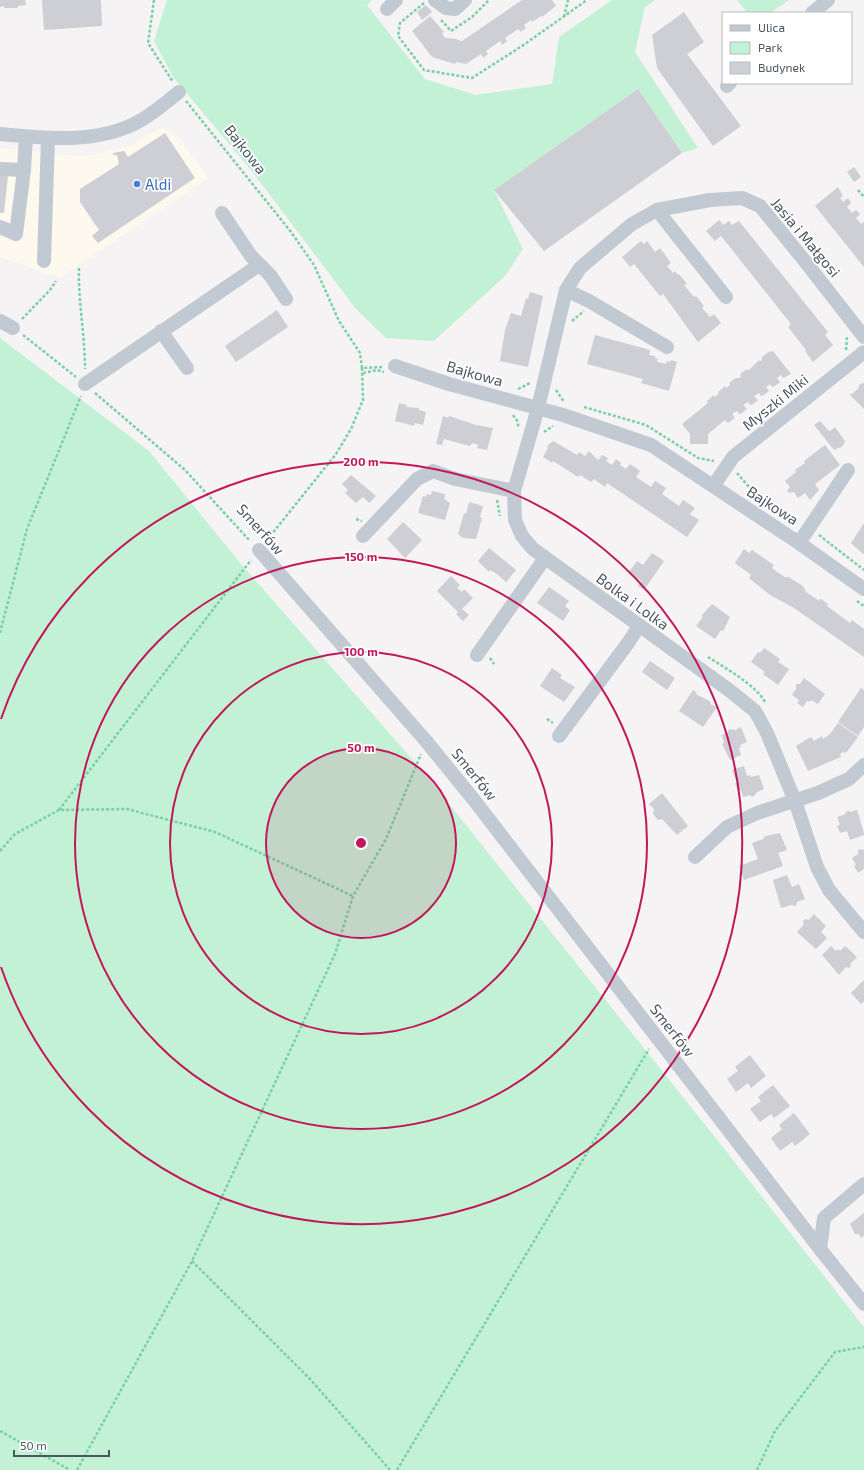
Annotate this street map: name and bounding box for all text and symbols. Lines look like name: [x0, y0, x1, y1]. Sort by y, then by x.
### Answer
legend: [722, 12, 852, 84]
text: Ulica: [758, 20, 785, 34]
text: Park: [758, 40, 783, 54]
text: Budynek: [758, 60, 805, 74]
street label: Bajkowa: [220, 121, 271, 178]
place label: Aldi: [145, 175, 171, 193]
marker: Aldi: [132, 179, 142, 189]
street label: Jasia i Małgosi: [768, 194, 844, 280]
street label: Bajkowa: [444, 356, 505, 391]
street label: Myszki Miki: [739, 370, 811, 434]
text: 200 m: [343, 454, 379, 468]
street label: Bajkowa: [743, 482, 802, 529]
street label: Smerfów: [234, 500, 288, 558]
text: 150 m: [345, 549, 377, 563]
street label: Bolka i Lolka: [593, 569, 673, 633]
text: 100 m: [344, 644, 378, 658]
text: 50 m: [347, 740, 375, 754]
street label: Smerfów: [448, 744, 502, 804]
centre of rings: [354, 836, 368, 850]
street label: Smerfów: [647, 1000, 699, 1060]
scale bar: [14, 1432, 109, 1458]
text: 50 m: [20, 1438, 47, 1452]

